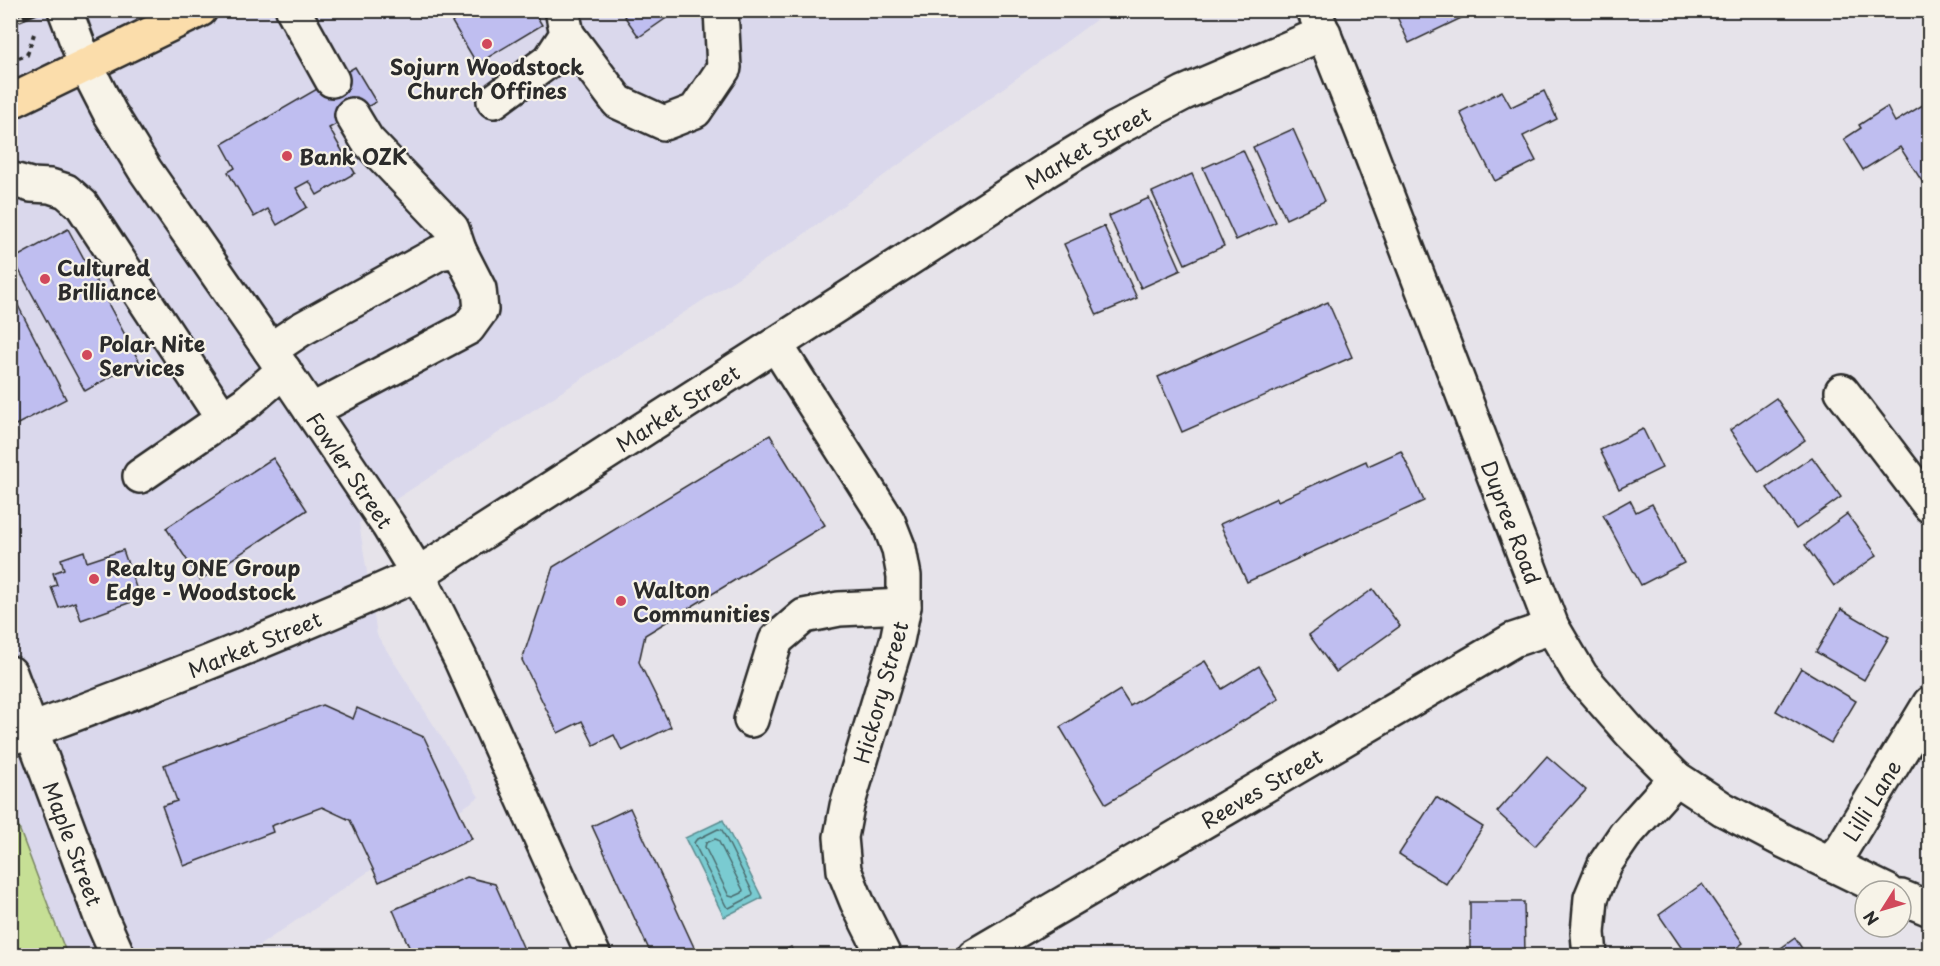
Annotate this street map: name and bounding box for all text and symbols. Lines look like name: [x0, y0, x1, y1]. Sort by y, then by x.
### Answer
marker: Sojurn Woodstock Church Offines: [480, 37, 494, 51]
place label: Sojurn Woodstock Church Offines: [390, 50, 584, 106]
street label: Market Street: [1018, 97, 1156, 197]
place label: Bank OZK: [299, 140, 407, 172]
marker: Bank OZK: [280, 149, 294, 163]
place label: Cultured Brilliance: [57, 251, 157, 307]
marker: Cultured Brilliance: [38, 272, 52, 286]
place label: Polar Nite Services: [99, 327, 205, 383]
marker: Polar Nite Services: [80, 348, 94, 362]
street label: Market Street: [609, 356, 746, 459]
street label: Fowler Street: [300, 405, 402, 534]
street label: Dupree Road: [1474, 456, 1550, 589]
place label: Realty ONE Group Edge - Woodstock: [106, 551, 300, 607]
marker: Realty ONE Group Edge - Woodstock: [87, 572, 101, 586]
place label: Walton Communities: [633, 573, 770, 629]
marker: Walton Communities: [614, 594, 628, 608]
street label: Market Street: [183, 602, 326, 685]
street label: Hickory Street: [844, 617, 916, 767]
street label: Reeves Street: [1195, 739, 1328, 836]
street label: Lilli Lane: [1834, 753, 1908, 847]
street label: Maple Street: [36, 777, 111, 910]
north arrow: [1853, 879, 1913, 939]
text: N: [1857, 906, 1884, 931]

